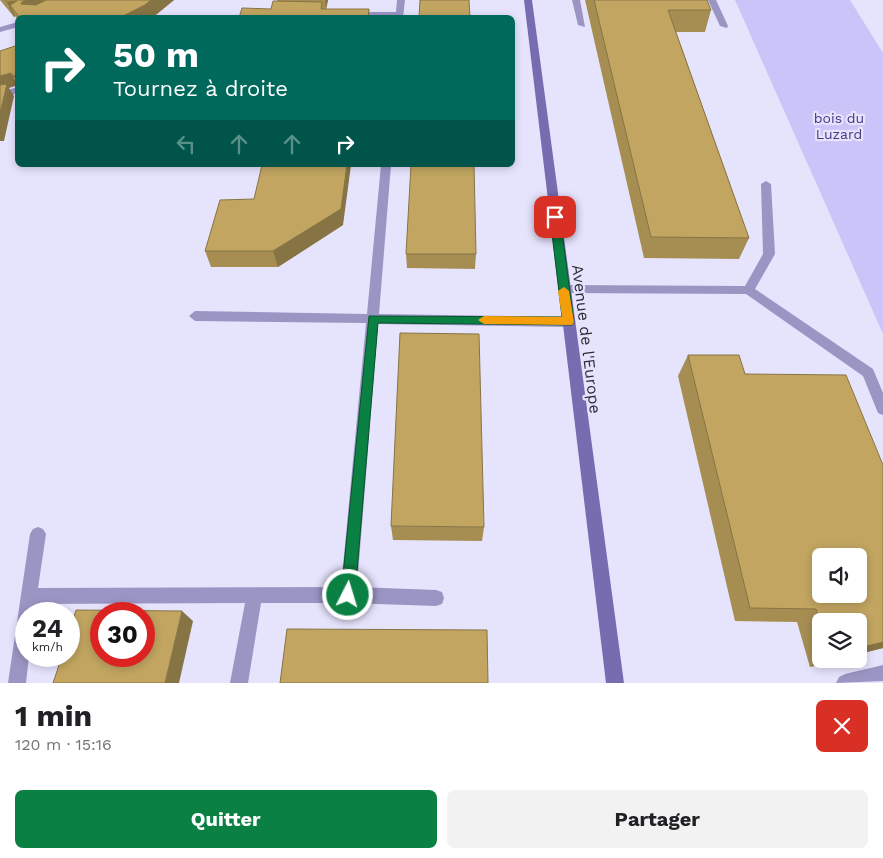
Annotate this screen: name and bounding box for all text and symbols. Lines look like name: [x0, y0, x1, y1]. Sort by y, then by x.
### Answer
text: 50 m: [113, 34, 199, 76]
icon: right: [30, 35, 95, 100]
text: Tournez à droite: [113, 76, 288, 101]
park label: bois du Luzard: [814, 110, 864, 142]
icon: left: [172, 130, 200, 158]
icon: ahead: [225, 130, 253, 158]
icon: ahead: [278, 130, 306, 158]
icon: right: [331, 130, 359, 158]
pin: [534, 196, 576, 238]
icon: arrive: [541, 203, 569, 231]
street label: Avenue de l'Europe: [568, 263, 605, 415]
map controls: [812, 548, 867, 668]
button: sound: [812, 548, 867, 603]
position arrow: [321, 568, 373, 620]
speed limit sign: 30: [90, 602, 155, 667]
button: layers: [812, 613, 867, 668]
text: 24: [32, 614, 63, 643]
text: km/h: [32, 640, 63, 654]
text: 1 min: [15, 698, 92, 733]
button: close: [816, 700, 868, 752]
text: 120 m · 15:16: [15, 735, 112, 754]
button: Quitter: [15, 790, 437, 848]
button: Partager: [447, 790, 868, 848]

